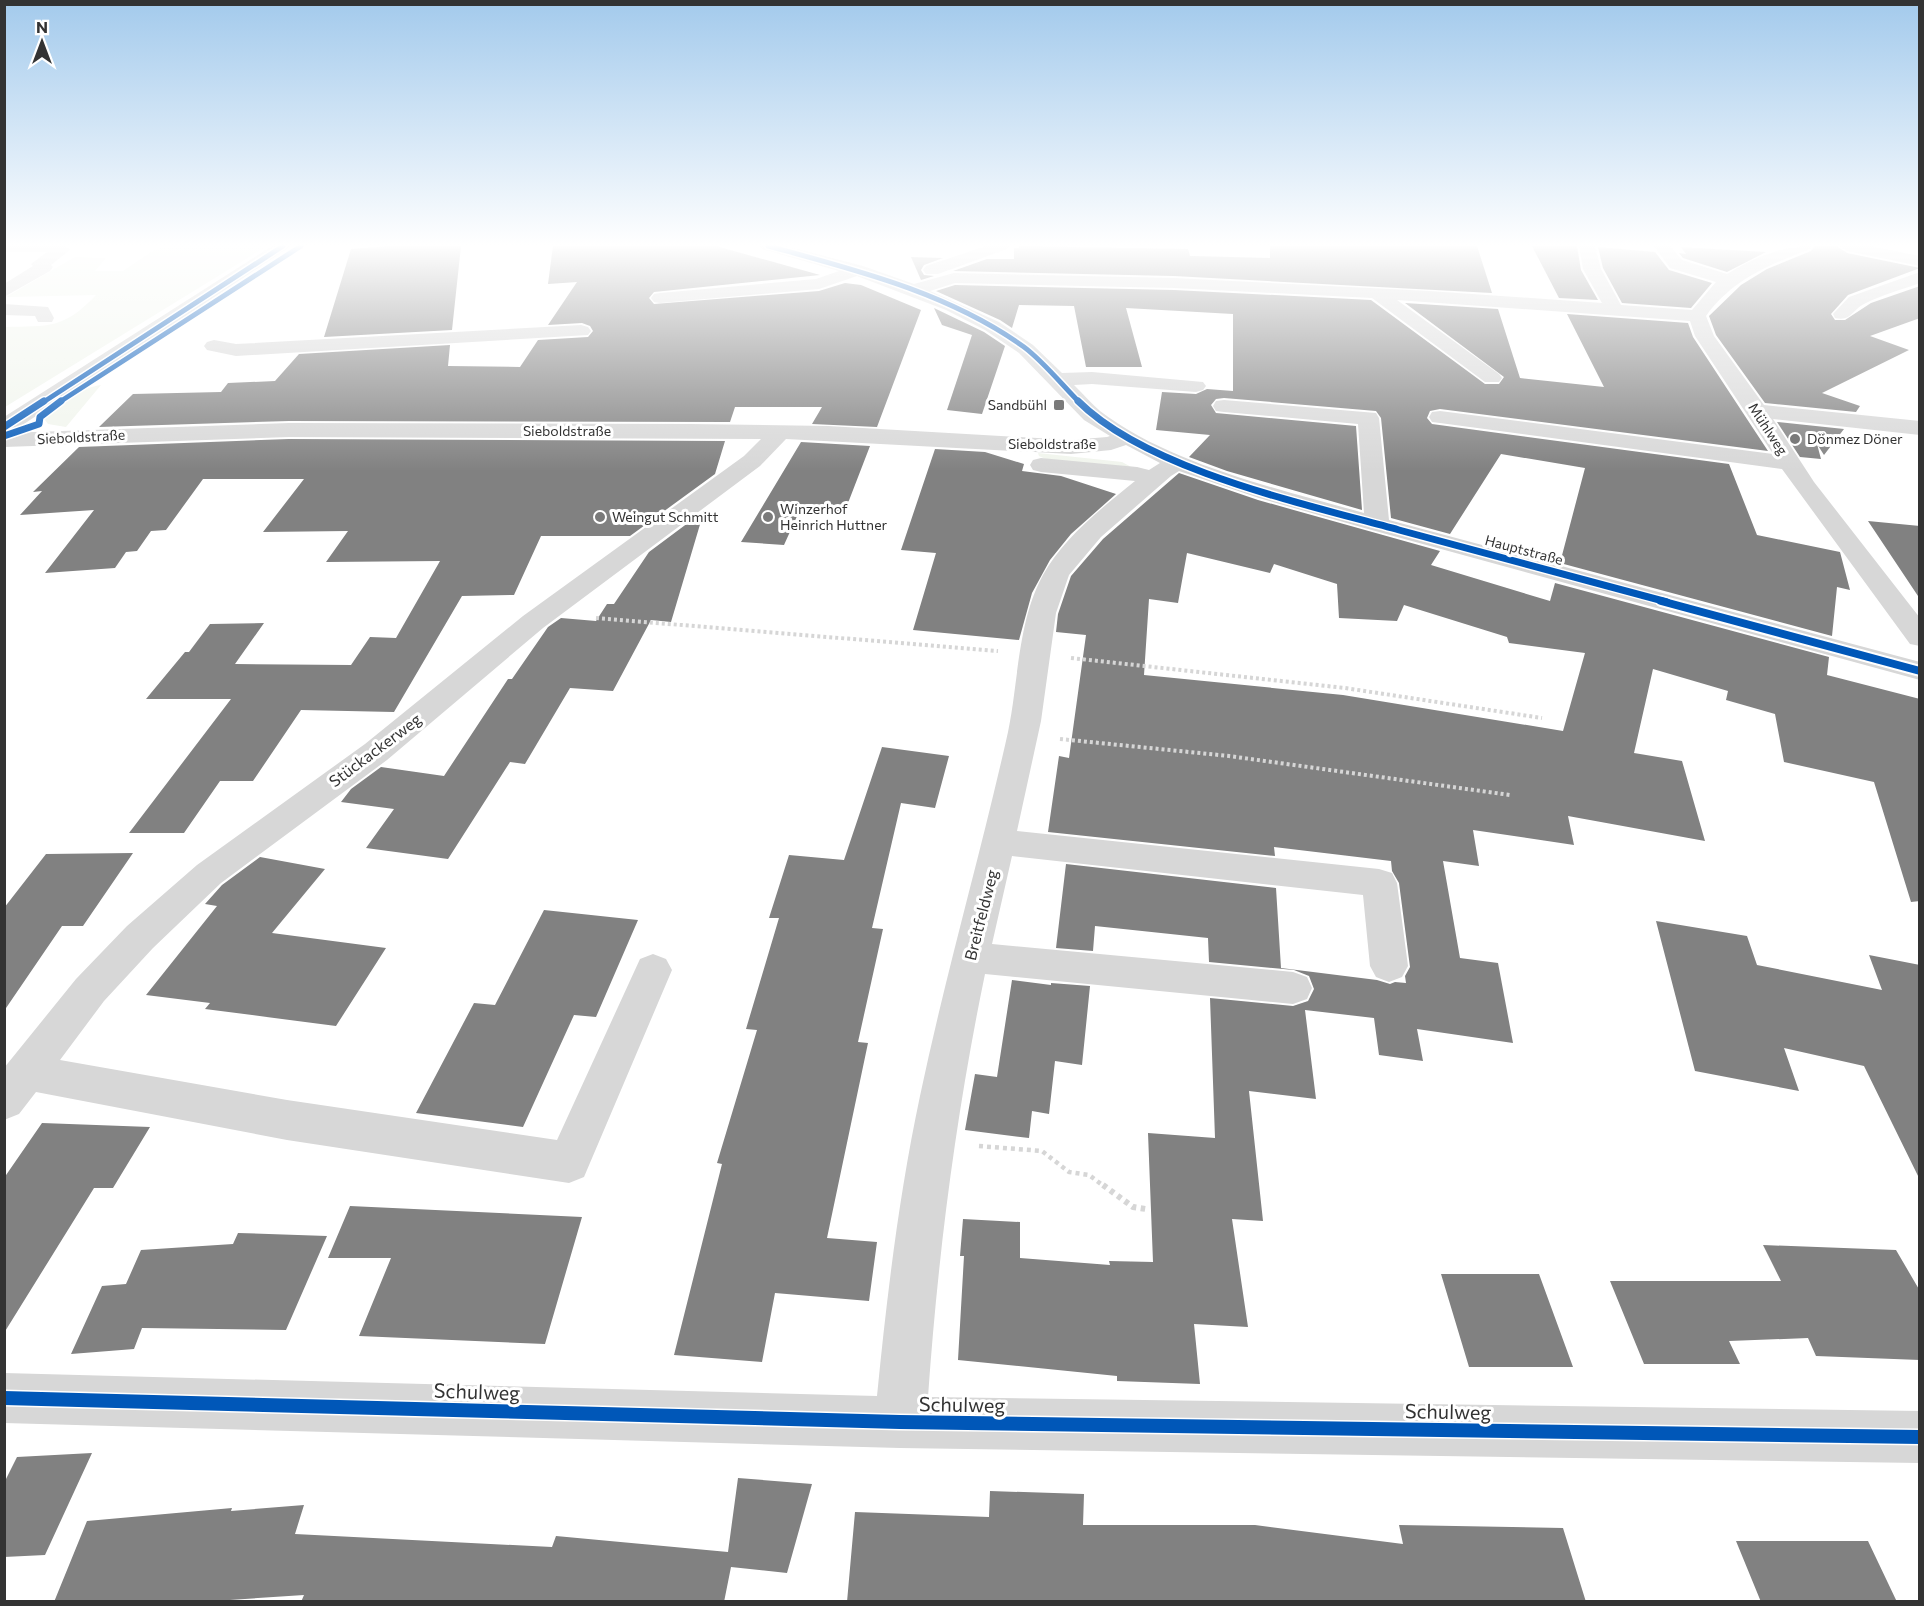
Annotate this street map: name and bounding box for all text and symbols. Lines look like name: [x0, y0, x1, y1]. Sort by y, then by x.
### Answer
north arrow: [12, 12, 72, 72]
text: N: [36, 17, 48, 36]
place label: Sandbühl: [988, 396, 1047, 413]
marker: Sandbühl: [1052, 398, 1066, 412]
street label: Mühlweg: [1745, 399, 1792, 458]
street label: Sieboldstraße: [523, 422, 611, 439]
street label: Sieboldstraße: [36, 426, 125, 447]
place label: Dönmez Döner: [1807, 430, 1903, 447]
marker: Dönmez Döner: [1788, 432, 1802, 446]
street label: Sieboldstraße: [1008, 435, 1096, 452]
place label: Winzerhof Heinrich Huttner: [780, 500, 888, 533]
place label: Weingut Schmitt: [612, 508, 719, 525]
marker: Weingut Schmitt: [593, 510, 607, 524]
marker: Winzerhof Heinrich Huttner: [761, 510, 775, 524]
street label: Hauptstraße: [1483, 531, 1565, 568]
street label: Stückackerweg: [325, 709, 425, 790]
street label: Breitfeldweg: [960, 867, 1001, 962]
street label: Schulweg: [433, 1378, 521, 1405]
street label: Schulweg: [919, 1391, 1006, 1417]
street label: Schulweg: [1405, 1398, 1492, 1424]

